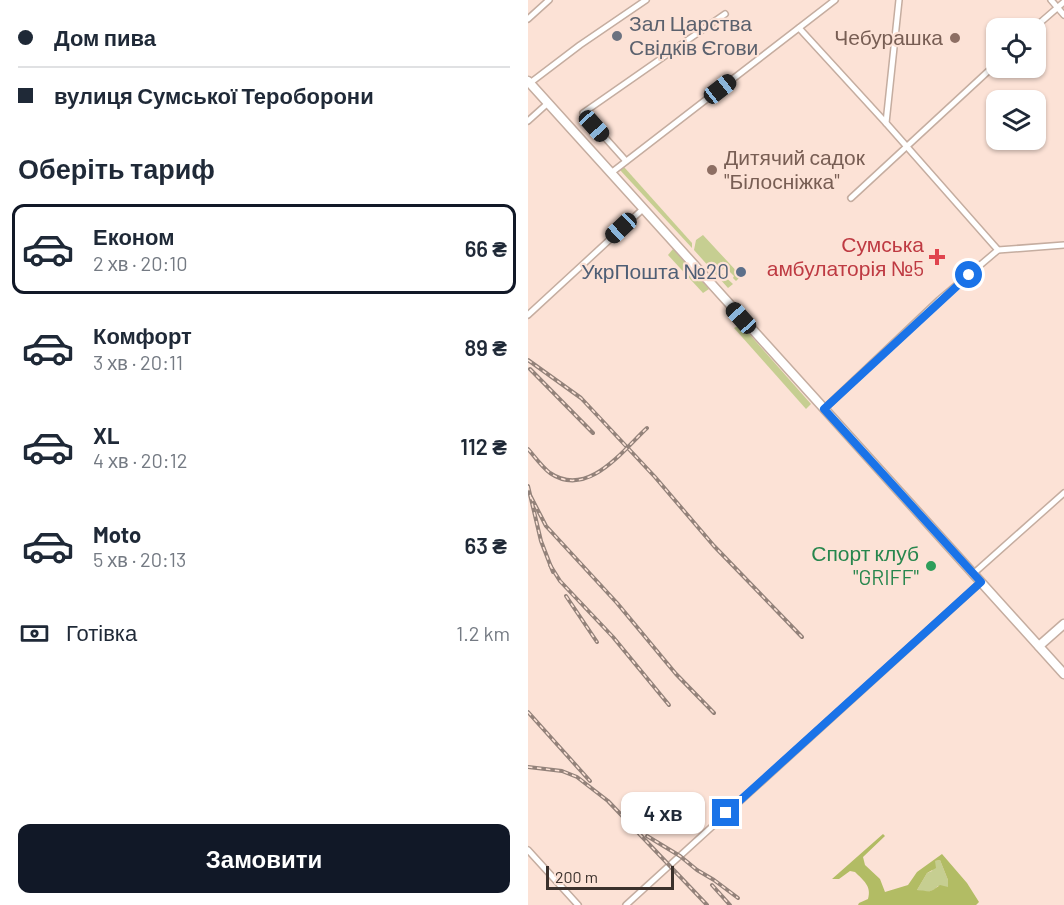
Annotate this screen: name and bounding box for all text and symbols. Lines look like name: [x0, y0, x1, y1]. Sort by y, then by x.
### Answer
place label: Зал Царства Свідків Єгови: [629, 10, 758, 59]
map controls: [986, 18, 1046, 150]
button: locate: [986, 18, 1046, 78]
text: Дом пива: [54, 24, 156, 50]
place label: Чебурашка: [834, 24, 943, 49]
marker: Зал Царства Свідків Єгови: [610, 29, 624, 43]
marker: Чебурашка: [948, 31, 962, 45]
car: [700, 71, 740, 107]
text: вулиця Сумської Тероборони: [54, 82, 374, 108]
button: layers: [986, 90, 1046, 150]
car: [575, 107, 613, 145]
place label: Дитячий садок "Білосніжка": [724, 144, 866, 193]
text: Оберіть тариф: [18, 152, 215, 184]
marker: Дитячий садок "Білосніжка": [705, 163, 719, 177]
car: [602, 209, 640, 247]
icon: car: [21, 222, 75, 276]
text: Економ: [93, 223, 175, 249]
place label: Сумська амбулаторія №5: [767, 231, 924, 280]
text: 66 ₴: [465, 235, 507, 261]
marker: Сумська амбулаторія №5: [928, 248, 946, 266]
text: 2 хв · 20:10: [93, 251, 188, 275]
place label: УкрПошта №20: [581, 258, 729, 283]
route start: [955, 261, 982, 288]
marker: УкрПошта №20: [734, 265, 748, 279]
car: [722, 299, 760, 337]
icon: car: [21, 321, 75, 375]
text: Комфорт: [93, 322, 192, 348]
text: 89 ₴: [465, 334, 507, 360]
text: 3 хв · 20:11: [93, 350, 183, 374]
icon: car: [21, 420, 75, 474]
text: XL: [93, 422, 119, 448]
text: 112 ₴: [460, 433, 507, 459]
text: 4 хв · 20:12: [93, 448, 187, 472]
icon: car: [21, 519, 75, 573]
text: Moto: [93, 521, 141, 547]
text: 63 ₴: [465, 532, 507, 558]
place label: Спорт клуб "GRIFF": [811, 540, 919, 589]
text: 5 хв · 20:13: [93, 547, 186, 571]
marker: Спорт клуб "GRIFF": [924, 559, 938, 573]
icon: cash: [18, 617, 51, 650]
text: Готівка: [66, 619, 137, 645]
text: 1.2 km: [456, 621, 510, 645]
callout: 4 хв: [621, 792, 705, 834]
route end: [712, 799, 739, 826]
text: 4 хв: [643, 801, 683, 825]
button: Замовити: [18, 824, 510, 893]
scale bar: [546, 863, 674, 890]
text: 200 m: [555, 867, 598, 886]

